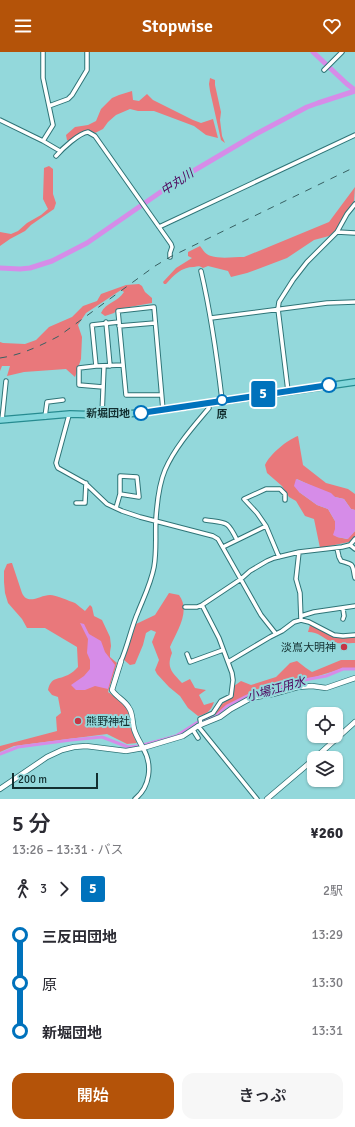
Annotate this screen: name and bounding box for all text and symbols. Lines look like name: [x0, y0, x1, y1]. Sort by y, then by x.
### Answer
icon: menu: [12, 15, 34, 37]
text: Stopwise: [142, 15, 213, 37]
icon: heart: [321, 15, 343, 37]
water label: 中丸川: [158, 165, 198, 199]
unlabelled marker: [321, 377, 337, 393]
line badge: 5: [250, 381, 276, 407]
text: 5: [259, 385, 267, 402]
marker: 原: [216, 394, 228, 406]
marker: 新堀団地: [133, 405, 149, 421]
place label: 新堀団地: [86, 407, 130, 420]
place label: 原: [217, 408, 228, 421]
place label: 淡嶌大明神: [281, 641, 336, 654]
marker: 淡嶌大明神: [339, 642, 349, 652]
water label: 小場江用水: [245, 673, 309, 705]
map controls: [307, 707, 343, 787]
button: locate: [307, 707, 343, 743]
place label: 熊野神社: [86, 715, 130, 728]
marker: 熊野神社: [73, 716, 83, 726]
button: layers: [307, 751, 343, 787]
scale bar: [12, 771, 98, 790]
text: 200 m: [18, 773, 47, 786]
text: 5 分: [12, 810, 51, 837]
text: ¥260: [311, 824, 343, 842]
text: 13:26 – 13:31 · バス: [12, 842, 123, 858]
icon: walk: [12, 878, 34, 900]
icon: forward: [53, 878, 75, 900]
text: 5: [89, 880, 97, 897]
text: 3: [40, 881, 47, 897]
text: 2駅: [323, 883, 343, 899]
text: 13:29: [311, 927, 343, 943]
text: 三反田団地: [42, 928, 117, 946]
text: 13:30: [311, 975, 343, 991]
text: 原: [42, 976, 57, 994]
text: 13:31: [311, 1023, 343, 1039]
text: 新堀団地: [42, 1024, 102, 1042]
button: 開始: [12, 1073, 174, 1119]
button: きっぷ: [182, 1073, 343, 1119]

